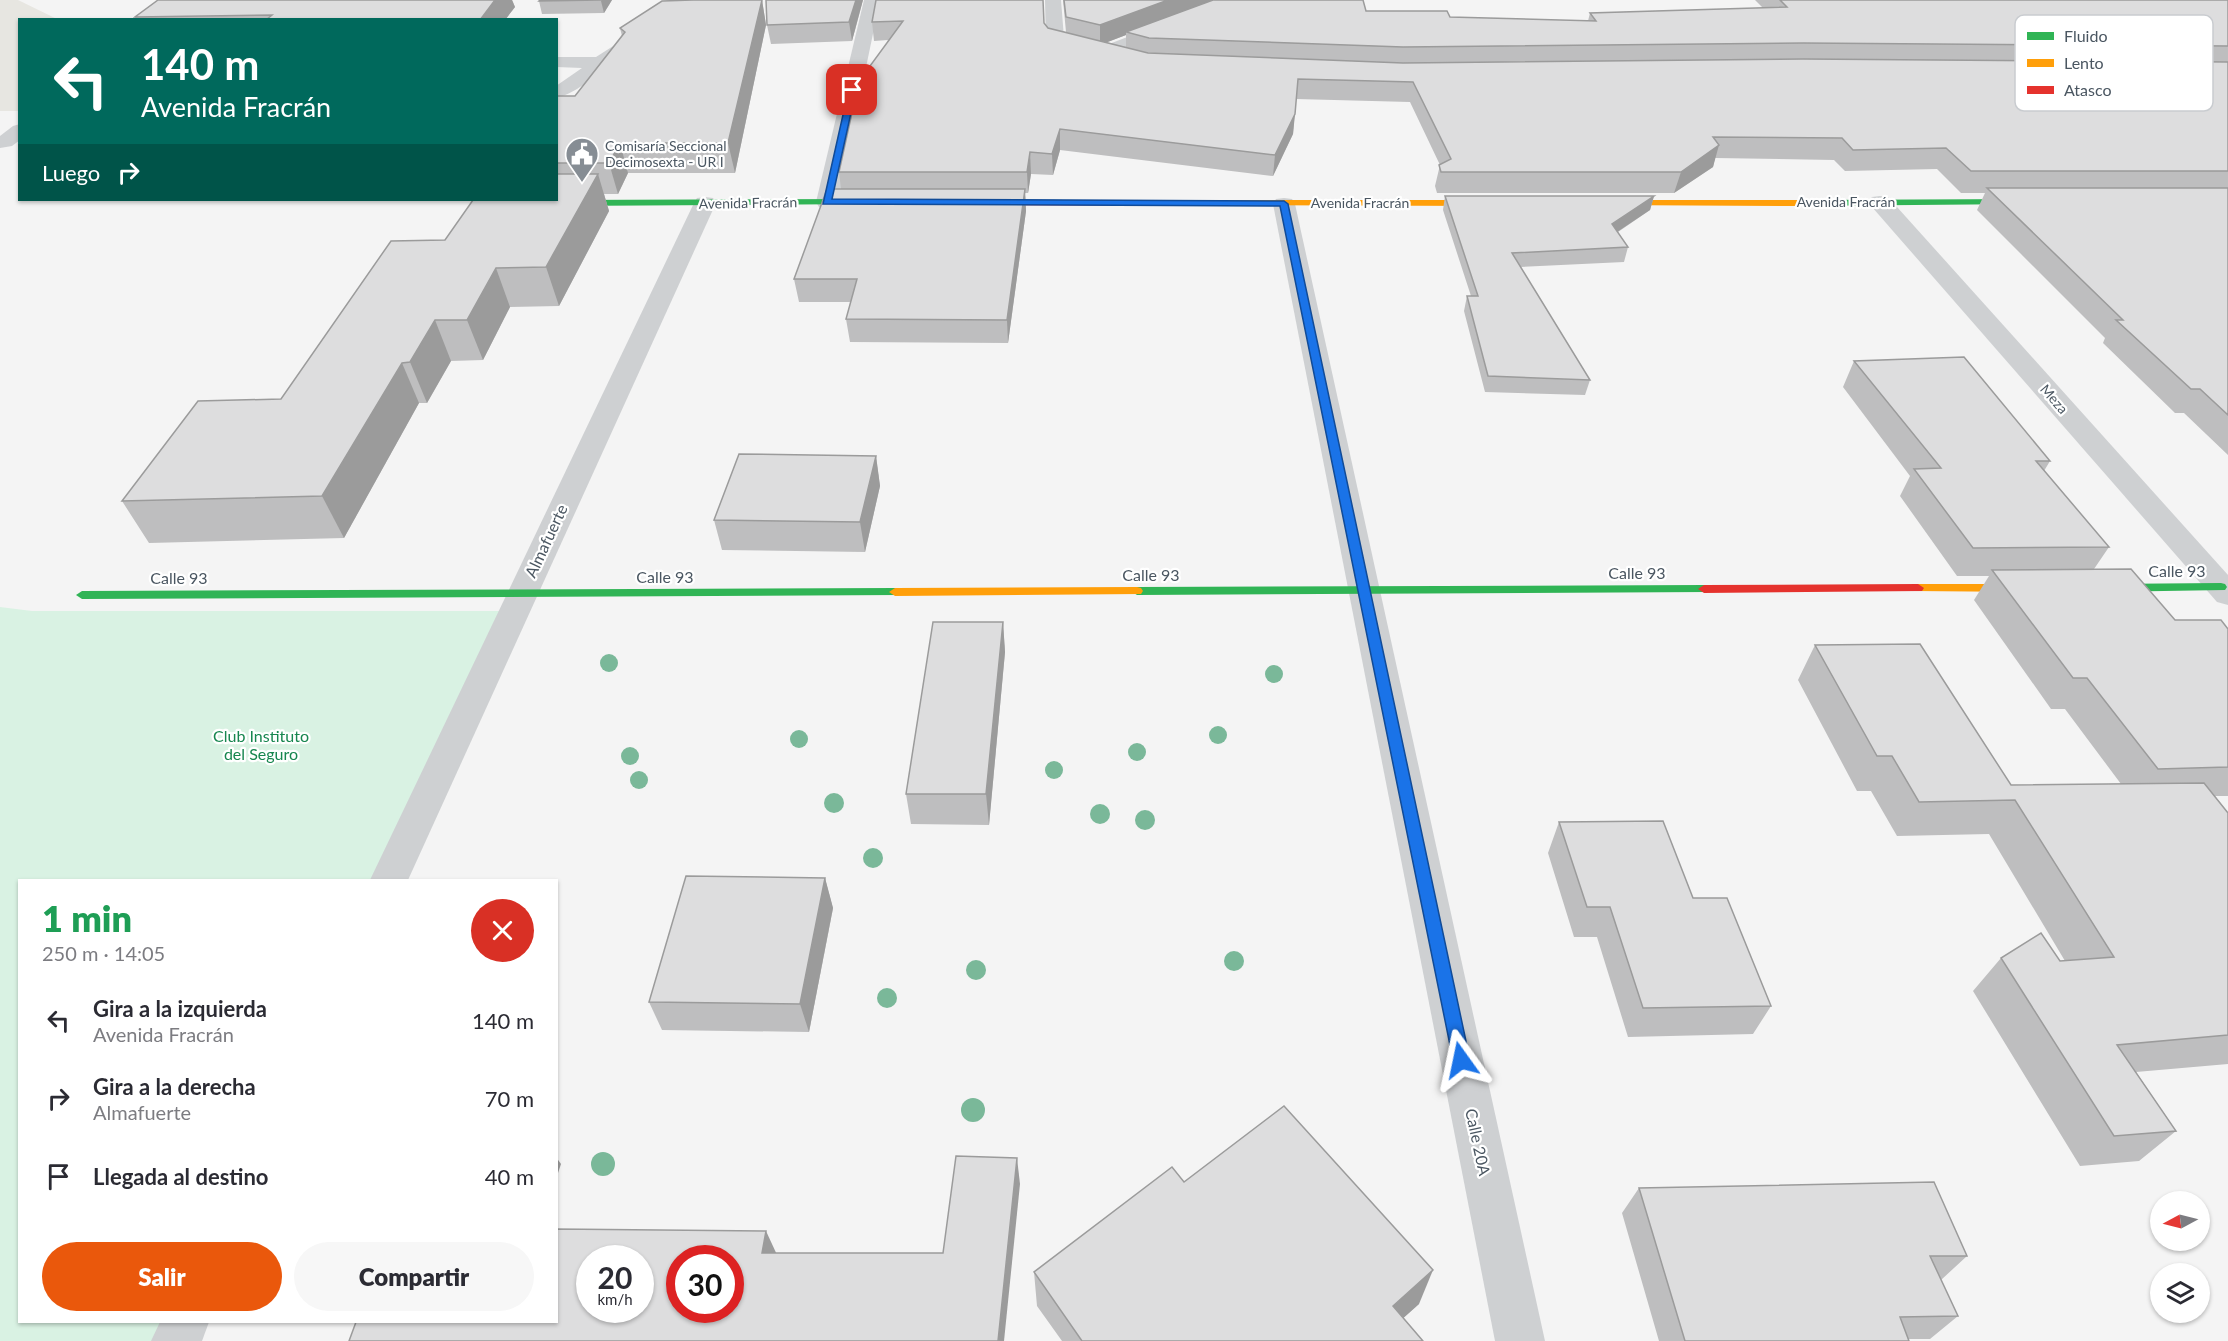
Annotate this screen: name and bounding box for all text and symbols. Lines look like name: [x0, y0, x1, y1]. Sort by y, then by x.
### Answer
legend: [2015, 15, 2213, 111]
text: Fluido: [2064, 26, 2107, 45]
text: 140 m: [141, 39, 259, 89]
icon: left: [42, 42, 120, 120]
text: Lento: [2064, 53, 2104, 72]
pin: [826, 64, 877, 115]
icon: arrive: [835, 73, 868, 106]
text: Atasco: [2064, 80, 2112, 99]
text: Avenida Fracrán: [141, 90, 331, 123]
public building icon: Comisaría Seccional Decimosexta - UR I: [564, 136, 600, 183]
place label: Comisaría Seccional Decimosexta - UR I: [605, 137, 727, 170]
icon: right: [112, 156, 145, 189]
text: Luego: [42, 159, 100, 186]
street label: Avenida Fracrán: [699, 193, 797, 212]
street label: Avenida Fracrán: [1797, 193, 1895, 210]
street label: Avenida Fracrán: [1311, 194, 1409, 211]
street label: Meza: [2037, 380, 2072, 417]
street label: Almafuerte: [520, 501, 571, 580]
street label: Calle 93: [2148, 561, 2206, 580]
street label: Calle 93: [1608, 563, 1666, 582]
street label: Calle 93: [1122, 565, 1180, 584]
street label: Calle 93: [636, 567, 694, 586]
street label: Calle 93: [150, 568, 208, 587]
park label: Club Instituto del Seguro: [213, 726, 309, 763]
text: 1 min: [42, 896, 132, 940]
button: close: [471, 899, 534, 962]
text: 250 m · 14:05: [42, 941, 165, 965]
text: Gira a la izquierda: [93, 995, 267, 1022]
icon: left: [42, 1004, 75, 1037]
text: 140 m: [472, 1007, 534, 1034]
text: Avenida Fracrán: [93, 1022, 234, 1046]
position arrow: [1429, 1028, 1493, 1092]
text: Gira a la derecha: [93, 1073, 256, 1100]
icon: right: [42, 1082, 75, 1115]
text: 70 m: [485, 1085, 534, 1112]
text: Almafuerte: [93, 1100, 191, 1124]
street label: Calle 20A: [1462, 1107, 1495, 1177]
icon: arrive: [42, 1160, 75, 1193]
text: Llegada al destino: [93, 1163, 269, 1190]
text: 40 m: [485, 1163, 534, 1190]
north arrow: [2150, 1191, 2210, 1251]
map controls: [2150, 1191, 2210, 1323]
button: Salir: [42, 1242, 282, 1311]
button: Compartir: [294, 1242, 534, 1311]
speed limit sign: 30: [666, 1245, 744, 1323]
text: 20: [598, 1259, 632, 1295]
button: layers: [2150, 1263, 2210, 1323]
text: km/h: [597, 1290, 633, 1308]

